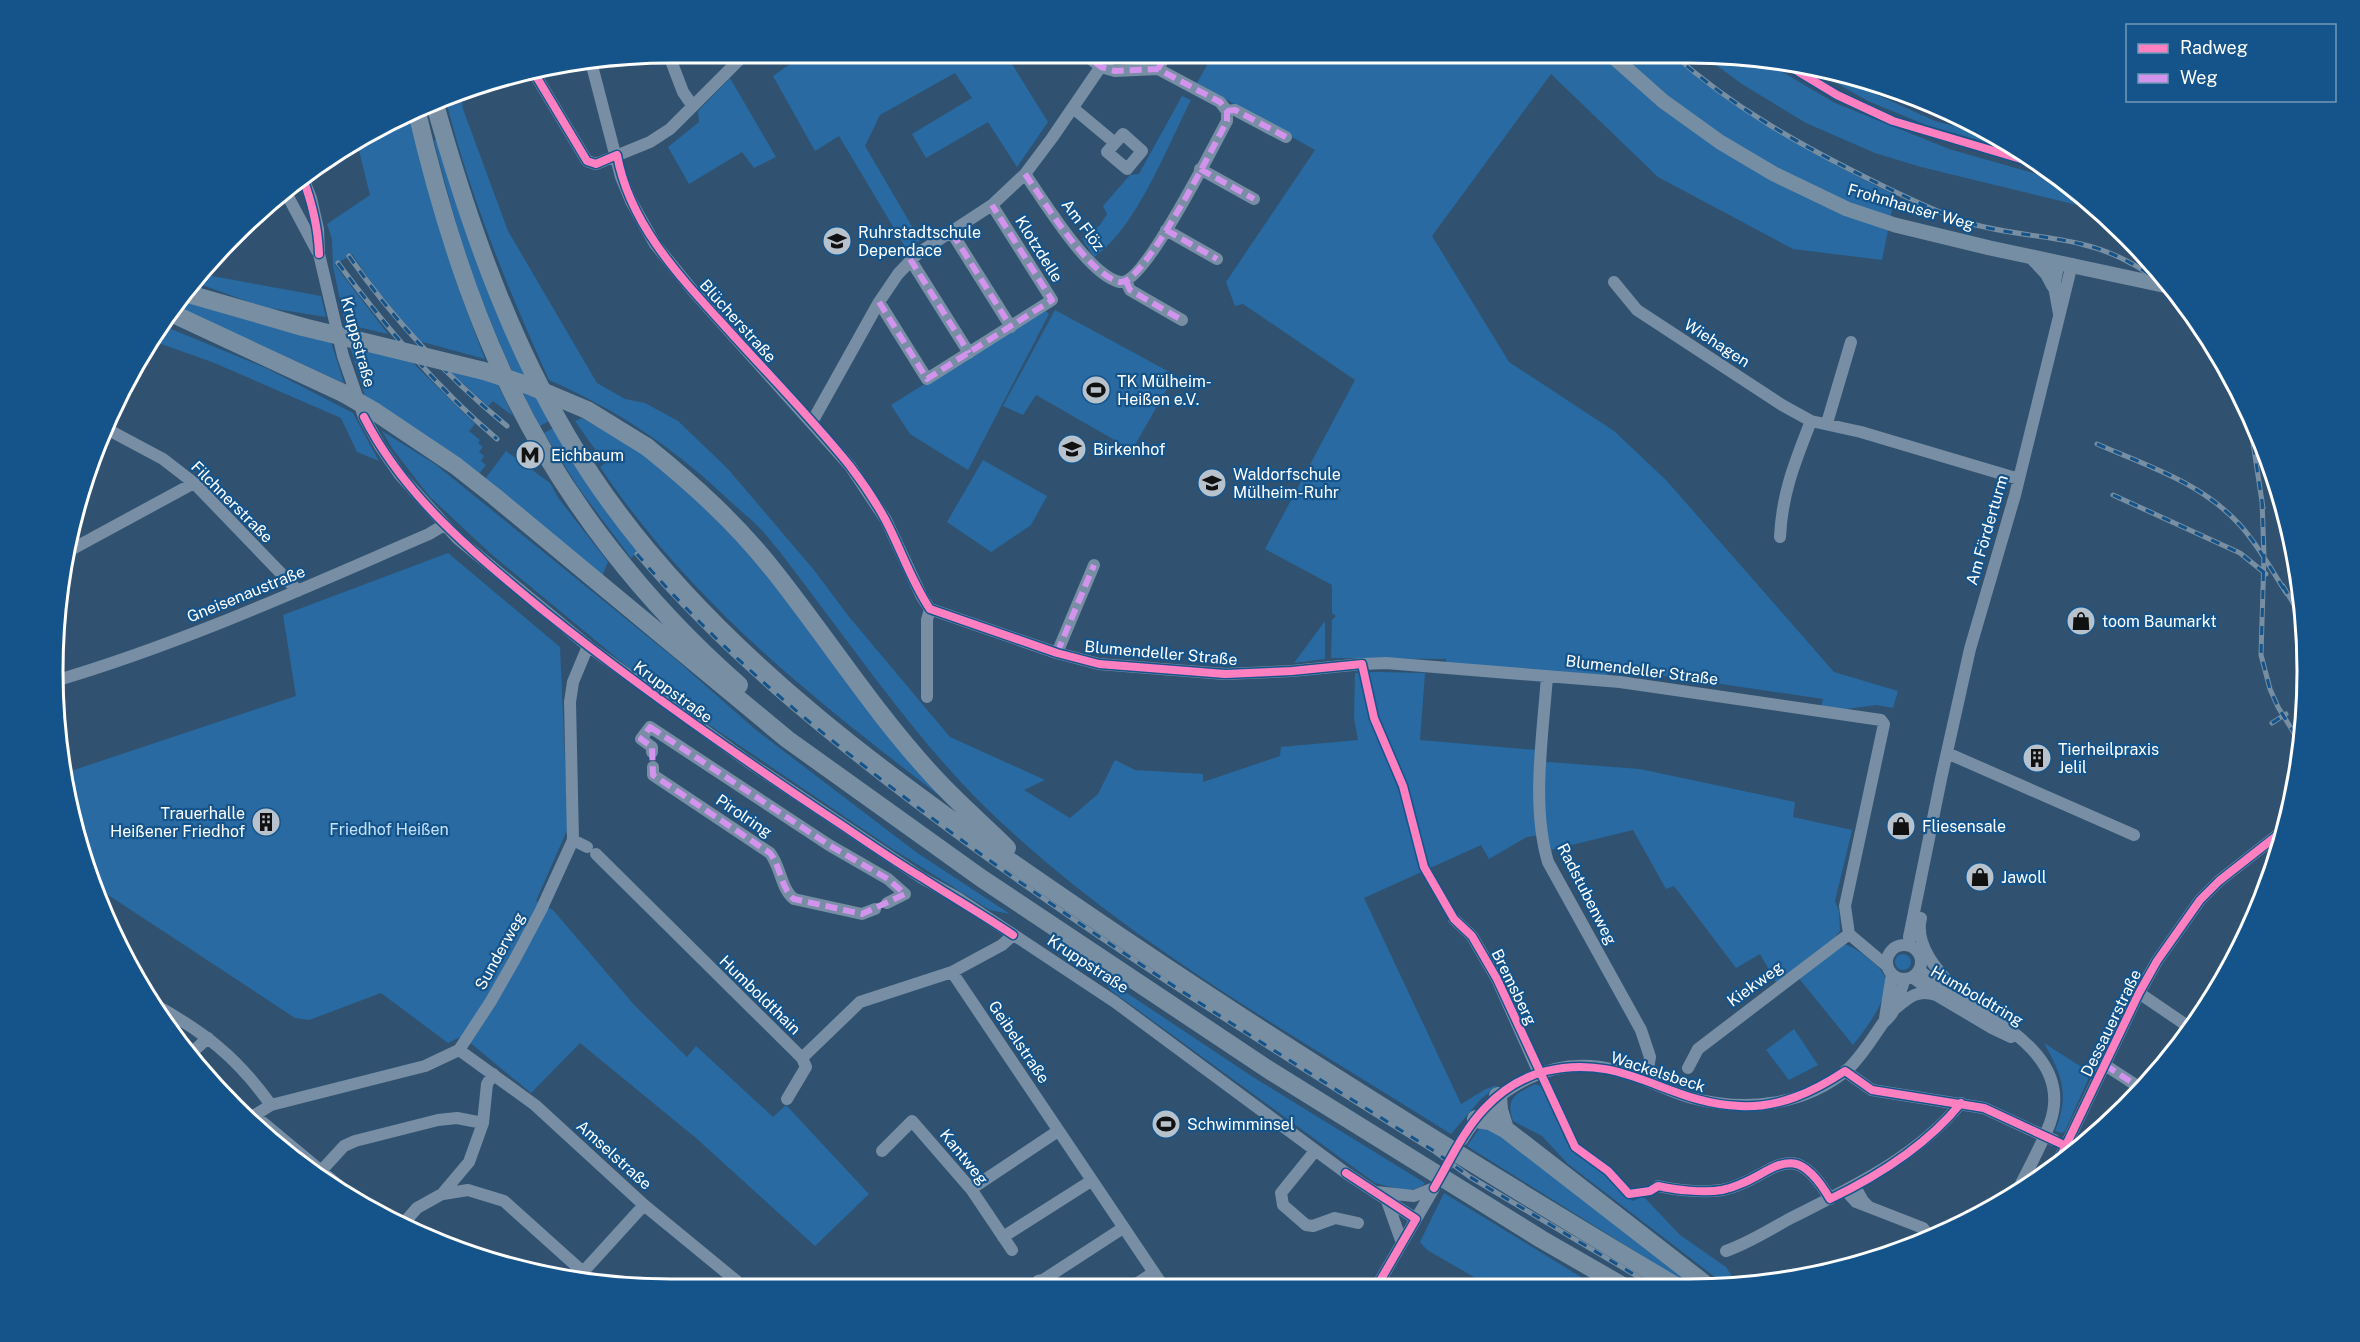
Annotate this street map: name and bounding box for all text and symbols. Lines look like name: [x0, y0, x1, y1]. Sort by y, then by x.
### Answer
legend: [2126, 24, 2336, 102]
text: Radweg: [2180, 37, 2248, 58]
text: Weg: [2180, 67, 2218, 88]
street label: Frohnhauser Weg: [1845, 180, 1977, 234]
street label: Am Flöz: [1057, 195, 1109, 255]
street label: Klotzdelle: [1011, 212, 1067, 286]
place label: Ruhrstadtschule Dependace: [858, 223, 981, 260]
school or university icon: Ruhrstadtschule Dependace: [821, 225, 853, 257]
street label: Blücherstraße: [696, 276, 780, 366]
street label: Kruppstraße: [337, 295, 379, 389]
street label: Wiehagen: [1681, 315, 1753, 371]
place label: TK Mülheim- Heißen e.V.: [1117, 372, 1212, 409]
sports icon: TK Mülheim- Heißen e.V.: [1080, 374, 1112, 406]
school or university icon: Birkenhof: [1056, 433, 1088, 465]
metro station icon: Eichbaum: [514, 439, 546, 471]
place label: Birkenhof: [1093, 440, 1165, 459]
place label: Eichbaum: [551, 446, 624, 465]
street label: Filchnerstraße: [187, 457, 277, 547]
place label: Waldorfschule Mülheim-Ruhr: [1233, 465, 1341, 502]
school or university icon: Waldorfschule Mülheim-Ruhr: [1196, 467, 1228, 499]
street label: Am Förderturm: [1962, 473, 2012, 587]
street label: Gneisenaustraße: [184, 562, 308, 626]
shop icon: toom Baumarkt: [2065, 605, 2097, 637]
place label: toom Baumarkt: [2102, 612, 2217, 631]
street label: Blumendeller Straße: [1084, 637, 1238, 669]
street label: Blumendeller Straße: [1565, 651, 1719, 689]
street label: Kruppstraße: [630, 657, 716, 727]
place label: Tierheilpraxis Jelil: [2058, 740, 2159, 777]
building icon: Tierheilpraxis Jelil: [2021, 742, 2053, 774]
street label: Pirolring: [712, 790, 776, 842]
place label: Trauerhalle Heißener Friedhof: [110, 804, 245, 841]
building icon: Trauerhalle Heißener Friedhof: [250, 806, 282, 838]
shop icon: Fliesensale: [1885, 810, 1917, 842]
place label: Fliesensale: [1922, 817, 2006, 836]
park label: Friedhof Heißen: [329, 820, 449, 839]
street label: Radstubenweg: [1553, 840, 1621, 948]
shop icon: Jawoll: [1964, 861, 1996, 893]
place label: Jawoll: [2001, 868, 2047, 887]
street label: Sunderweg: [471, 909, 529, 993]
street label: Kruppstraße: [1044, 931, 1132, 997]
street label: Bremsberg: [1487, 946, 1541, 1028]
street label: Humboldthain: [715, 951, 805, 1039]
street label: Kiekweg: [1723, 957, 1787, 1011]
street label: Humboldtring: [1927, 962, 2027, 1030]
street label: Dessauerstraße: [2077, 966, 2145, 1080]
street label: Geibelstraße: [984, 997, 1054, 1087]
street label: Wackelsbeck: [1608, 1048, 1708, 1096]
sports icon: Schwimminsel: [1150, 1108, 1182, 1140]
place label: Schwimminsel: [1187, 1115, 1295, 1134]
street label: Amselstraße: [573, 1116, 655, 1194]
street label: Kantweg: [936, 1125, 992, 1189]

